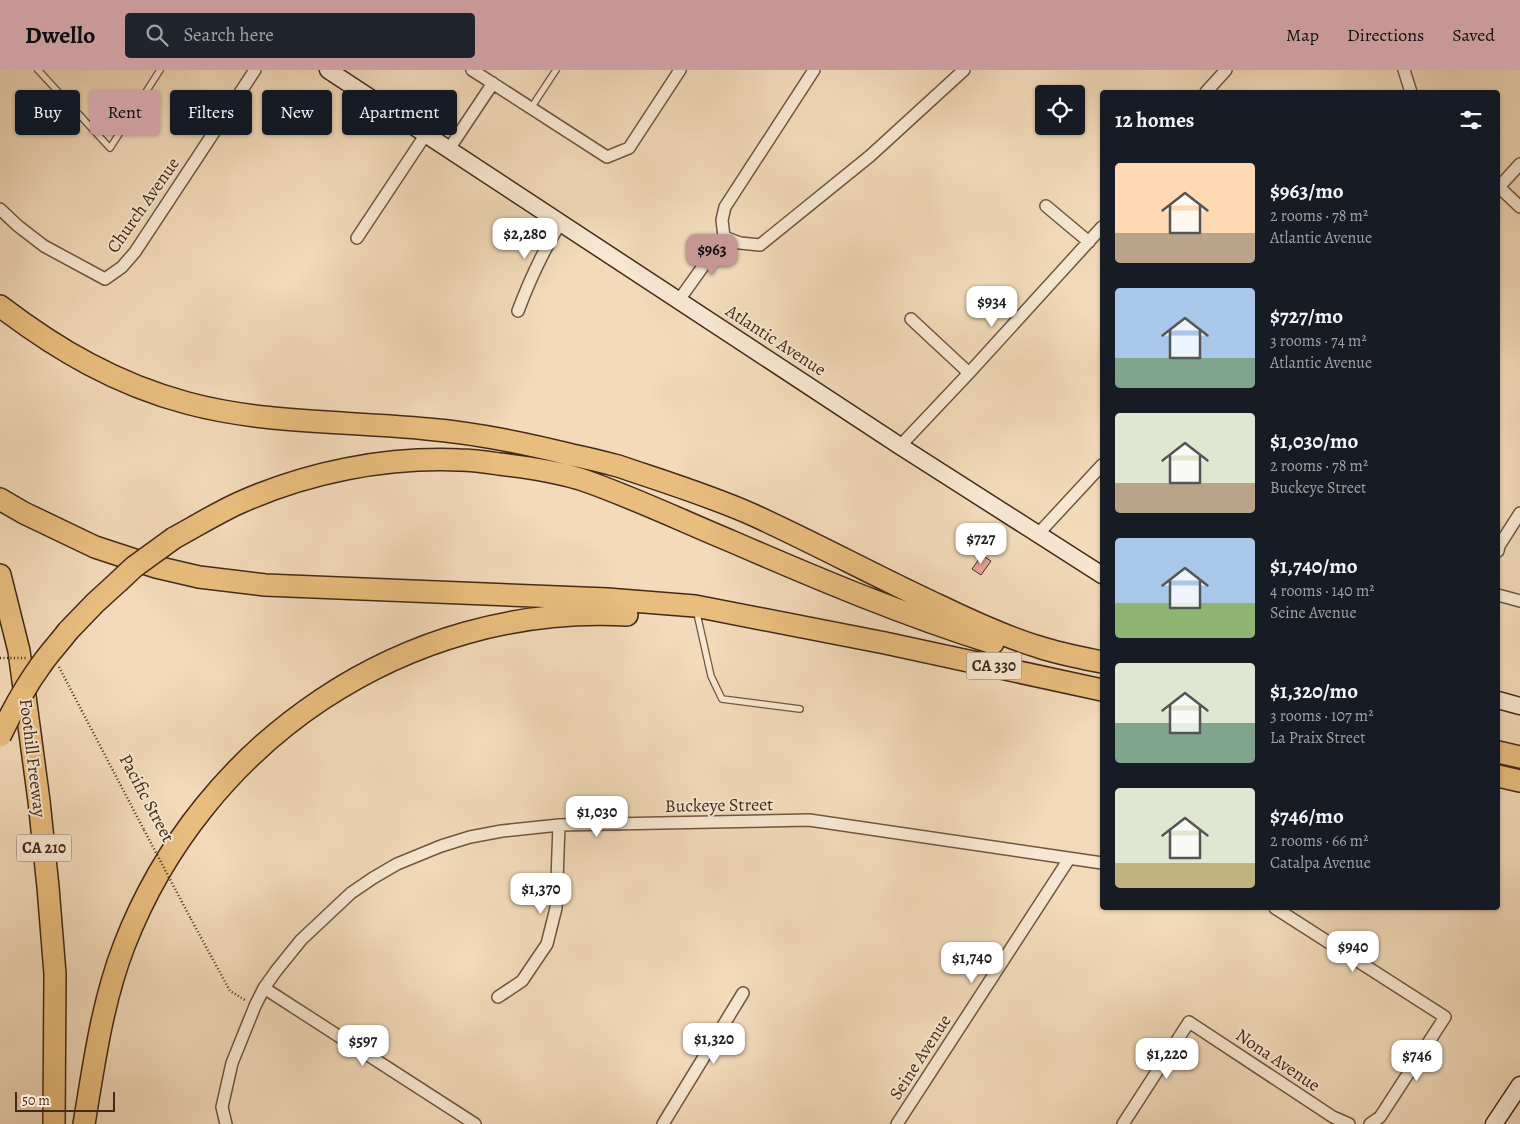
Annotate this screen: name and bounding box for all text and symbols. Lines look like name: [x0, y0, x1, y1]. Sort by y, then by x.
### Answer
search box: [125, 13, 475, 58]
text: Dwello: [25, 19, 95, 51]
icon: search: [143, 21, 171, 49]
text: Search here: [183, 22, 274, 48]
text: Map: [1286, 23, 1319, 47]
text: Directions: [1347, 23, 1424, 47]
text: Saved: [1452, 23, 1495, 47]
map controls: [1035, 85, 1085, 135]
button: locate: [1035, 85, 1085, 135]
chip: Buy: [15, 90, 80, 135]
chip: Rent: [90, 90, 160, 135]
chip: Filters: [170, 90, 252, 135]
chip: New: [262, 90, 332, 135]
chip: Apartment: [342, 90, 457, 135]
text: 12 homes: [1115, 106, 1194, 134]
icon: filters: [1457, 106, 1485, 134]
street label: Church Avenue: [101, 152, 185, 258]
text: $963/mo: [1270, 177, 1344, 205]
icon: home: [1155, 183, 1215, 243]
text: 2 rooms · 78 m²: [1270, 205, 1368, 227]
pin: $2,280: [484, 218, 566, 260]
text: $2,280: [504, 223, 546, 245]
text: Atlantic Avenue: [1270, 227, 1372, 249]
pin: $963: [682, 234, 742, 276]
text: $963: [697, 239, 727, 261]
pin: $934: [962, 286, 1022, 328]
text: $934: [977, 291, 1007, 313]
street label: Atlantic Avenue: [720, 298, 831, 381]
text: $727/mo: [1270, 302, 1343, 330]
icon: home: [1155, 308, 1215, 368]
text: 3 rooms · 74 m²: [1270, 330, 1367, 352]
text: Atlantic Avenue: [1270, 352, 1372, 374]
text: $1,030/mo: [1270, 427, 1358, 455]
icon: home: [1155, 433, 1215, 493]
text: 2 rooms · 78 m²: [1270, 455, 1368, 477]
text: Buckeye Street: [1270, 477, 1366, 499]
pin: $727: [951, 522, 1011, 565]
text: $727: [967, 528, 995, 550]
text: $1,740/mo: [1270, 552, 1358, 580]
icon: home: [1155, 558, 1215, 618]
text: 4 rooms · 140 m²: [1270, 580, 1375, 602]
text: Seine Avenue: [1270, 602, 1357, 624]
road number: CA 330: [966, 652, 1022, 680]
text: $1,320/mo: [1270, 677, 1358, 705]
icon: home: [1155, 683, 1215, 743]
street label: Foothill Freeway: [14, 697, 52, 820]
text: 3 rooms · 107 m²: [1270, 705, 1373, 727]
text: La Praix Street: [1270, 727, 1365, 749]
street label: Pacific Street: [114, 750, 180, 846]
street label: Buckeye Street: [665, 792, 773, 818]
pin: $1,030: [556, 796, 638, 838]
text: $1,030: [577, 801, 617, 823]
text: $746/mo: [1270, 802, 1344, 830]
icon: home: [1155, 808, 1215, 868]
text: 2 rooms · 66 m²: [1270, 830, 1368, 852]
road number: CA 210: [17, 834, 72, 861]
text: Catalpa Avenue: [1270, 852, 1371, 874]
pin: $1,370: [500, 872, 582, 915]
text: $1,370: [521, 878, 561, 900]
pin: $940: [1323, 930, 1383, 973]
text: $940: [1338, 936, 1368, 958]
pin: $1,740: [931, 942, 1013, 984]
text: $1,740: [952, 947, 992, 969]
street label: Seine Avenue: [883, 1010, 957, 1104]
pin: $1,320: [673, 1022, 755, 1065]
street label: Nona Avenue: [1231, 1023, 1325, 1097]
pin: $597: [333, 1024, 393, 1067]
text: $1,320: [694, 1028, 734, 1050]
text: $597: [349, 1030, 377, 1052]
pin: $1,220: [1126, 1038, 1208, 1080]
pin: $746: [1387, 1040, 1447, 1082]
text: $1,220: [1147, 1043, 1188, 1065]
text: $746: [1402, 1045, 1432, 1067]
scale bar: [15, 1089, 115, 1112]
text: 50 m: [22, 1091, 50, 1110]

